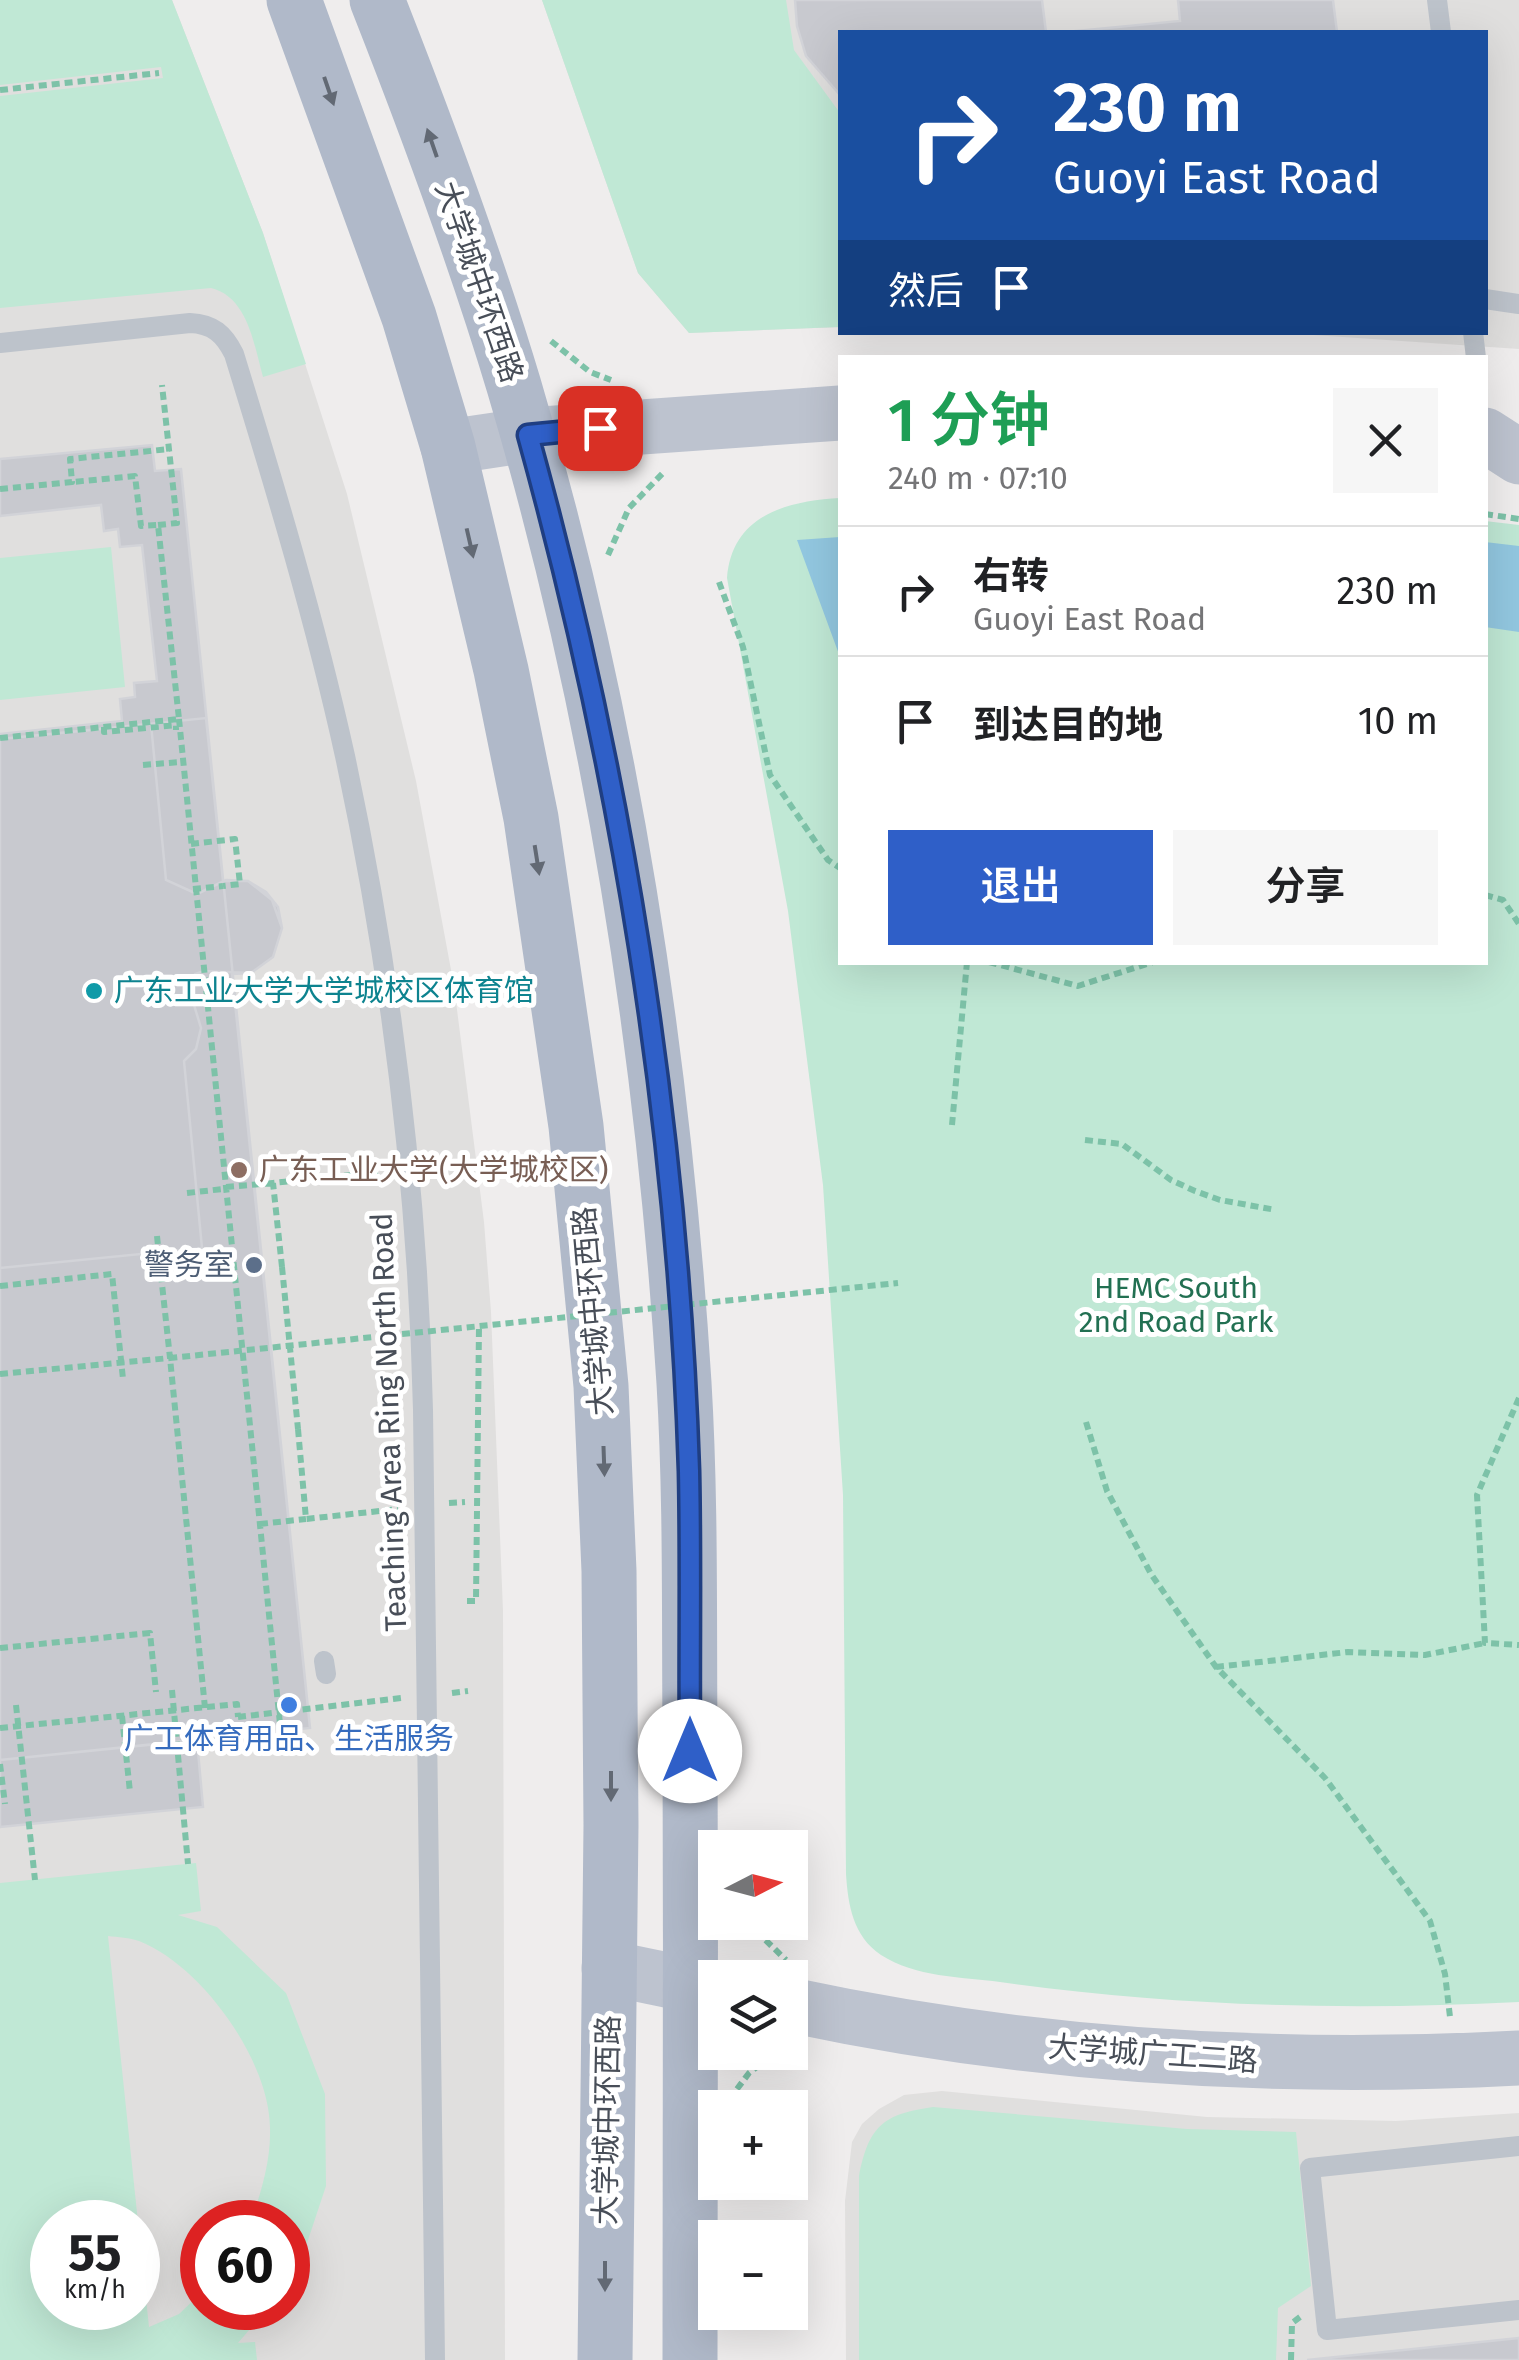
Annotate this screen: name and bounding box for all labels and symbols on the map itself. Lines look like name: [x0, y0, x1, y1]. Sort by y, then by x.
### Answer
one-way arrow: [323, 76, 338, 106]
one-way arrow: [423, 127, 438, 157]
street label: 大学城中环西路: [428, 177, 530, 387]
pin: [558, 386, 643, 471]
one-way arrow: [463, 528, 478, 559]
one-way arrow: [530, 845, 546, 877]
place label: 广东工业大学大学城校区体育馆: [114, 973, 534, 1009]
marker: 广东工业大学大学城校区体育馆: [83, 980, 105, 1002]
place label: 广东工业大学(大学城校区): [259, 1152, 608, 1188]
marker: 广东工业大学(大学城校区): [228, 1159, 250, 1181]
street label: 大学城中环西路: [566, 1205, 620, 1417]
street label: Teaching Area Ring North Road: [364, 1212, 414, 1632]
place label: 警务室: [144, 1247, 234, 1283]
marker: 警务室: [243, 1254, 265, 1276]
park label: HEMC South 2nd Road Park: [1079, 1270, 1274, 1340]
one-way arrow: [597, 1446, 613, 1478]
marker: 广工体育用品、生活服务: [278, 1694, 300, 1716]
position arrow: [638, 1699, 742, 1803]
place label: 广工体育用品、生活服务: [124, 1721, 454, 1757]
one-way arrow: [603, 1771, 619, 1803]
north arrow: [698, 1830, 808, 1940]
street label: 大学城中环西路: [587, 2015, 627, 2225]
street label: 大学城广工二路: [1047, 2029, 1259, 2079]
speed limit sign: 60: [180, 2200, 310, 2330]
one-way arrow: [597, 2260, 613, 2292]

